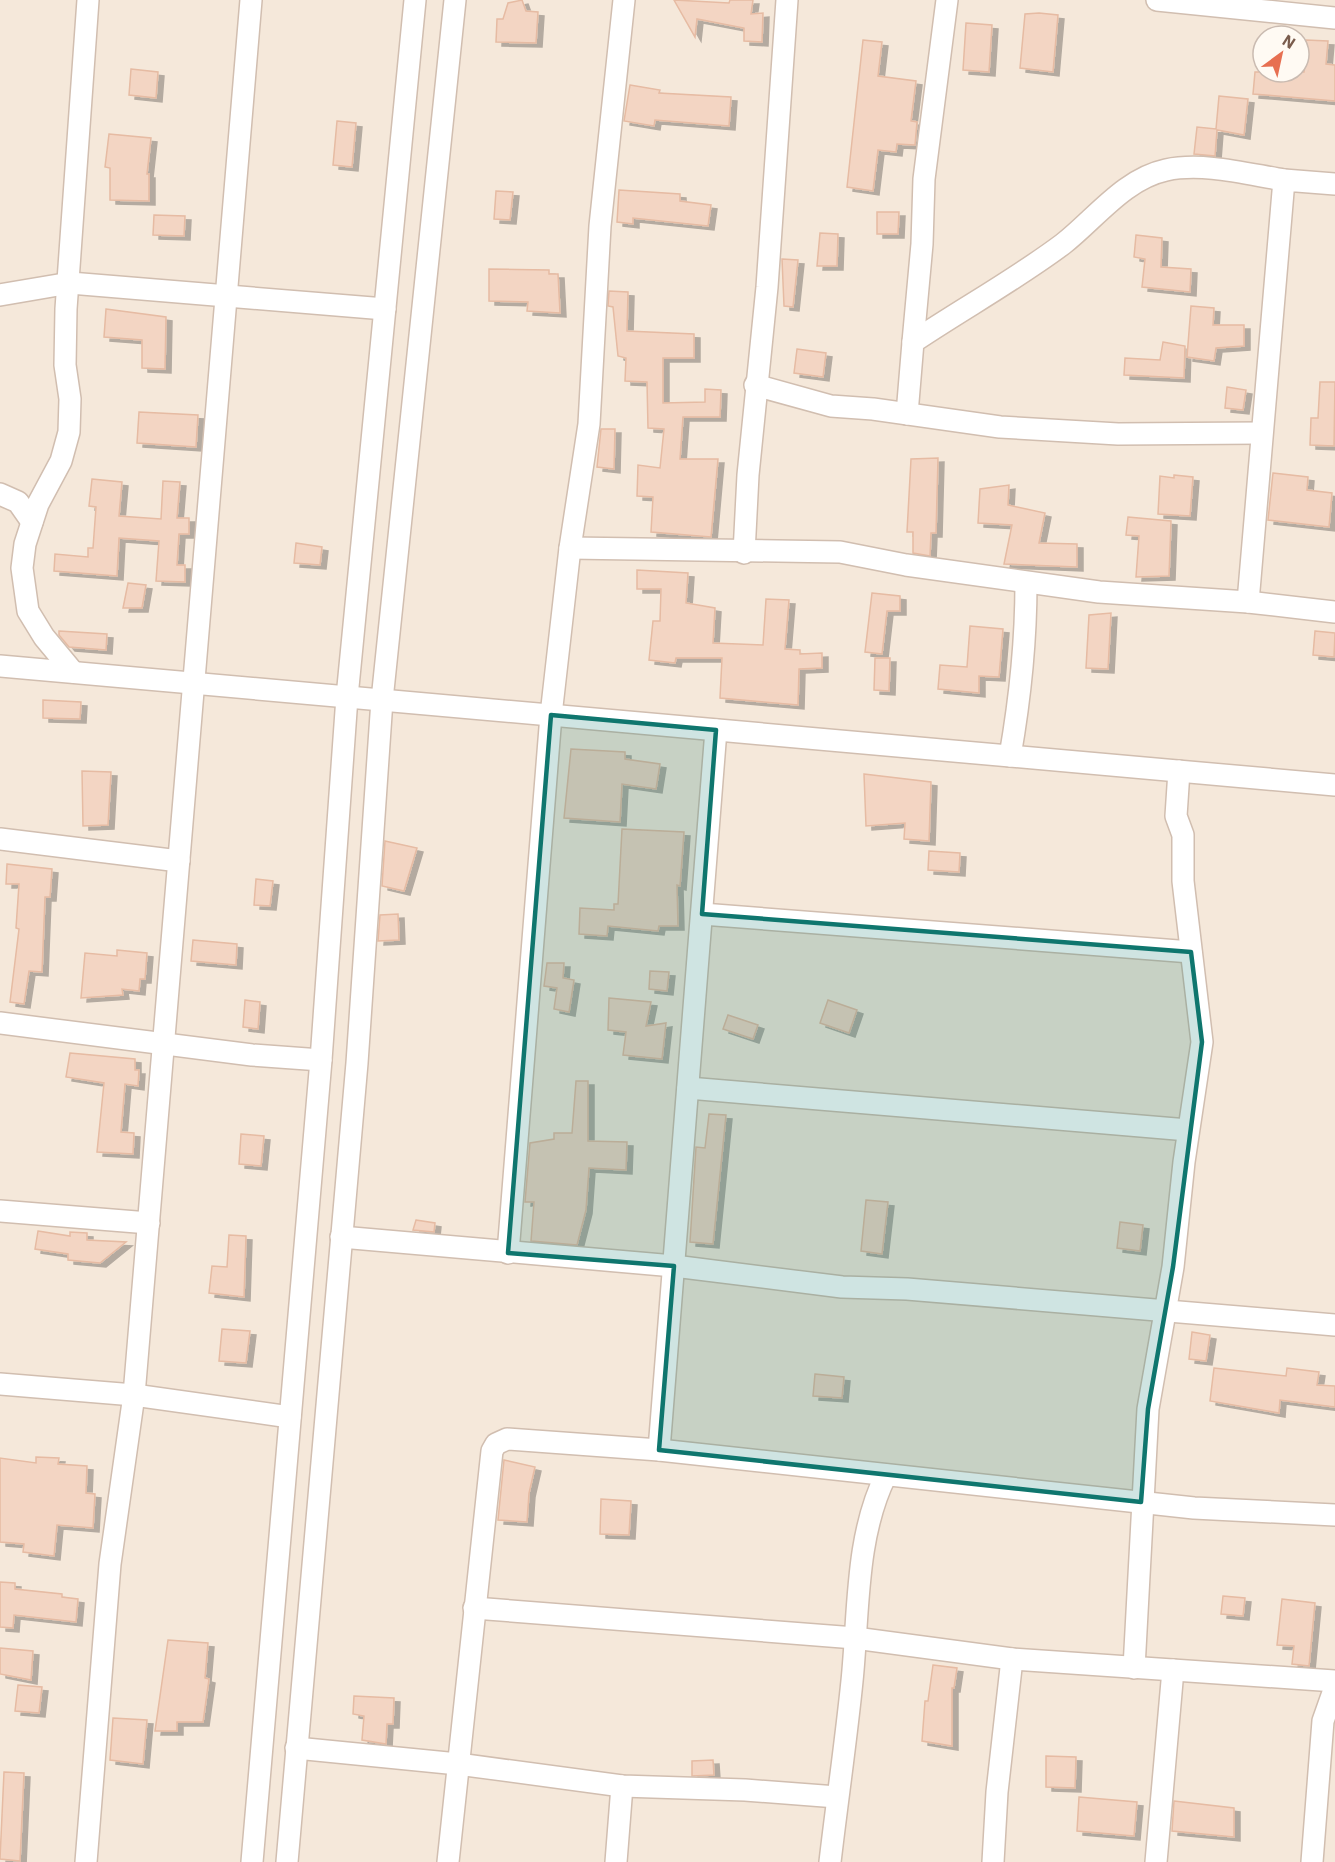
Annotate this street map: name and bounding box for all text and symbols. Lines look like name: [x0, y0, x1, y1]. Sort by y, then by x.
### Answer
north arrow: [1251, 24, 1311, 84]
text: N: [1279, 30, 1299, 53]

